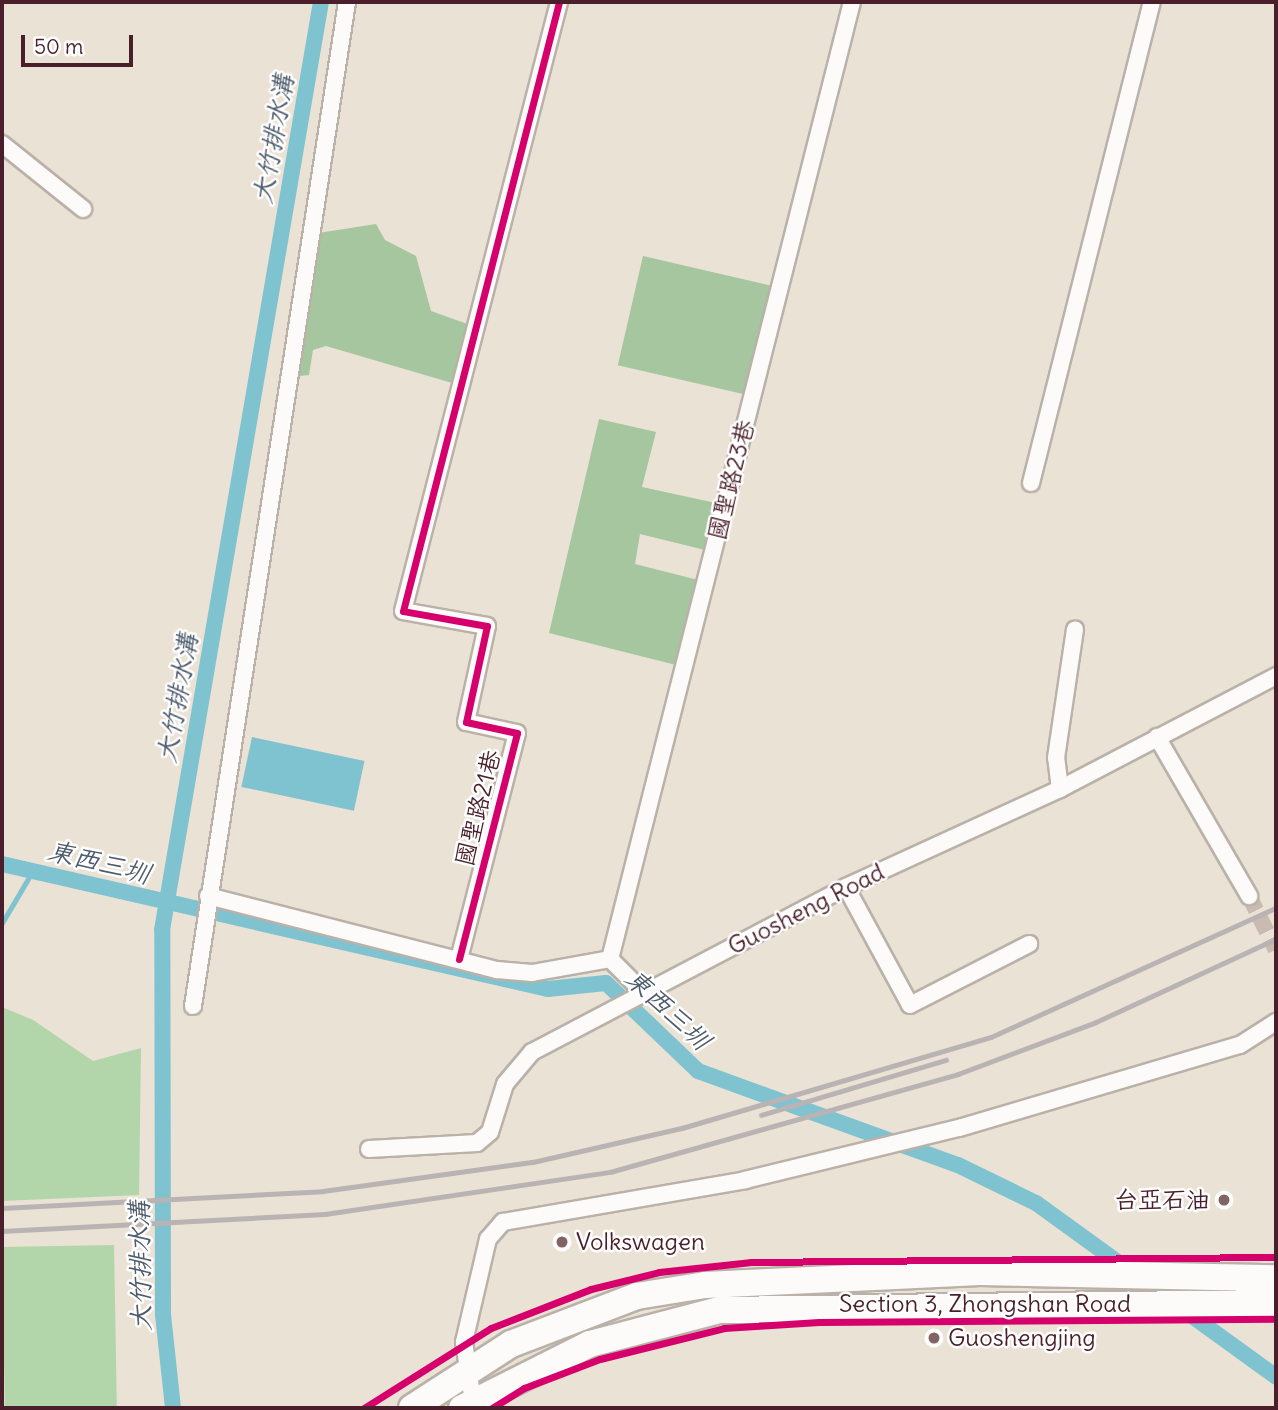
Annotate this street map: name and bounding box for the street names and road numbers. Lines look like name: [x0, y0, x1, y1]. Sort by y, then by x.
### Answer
street label: 國聖路23巷: [702, 417, 760, 543]
street label: 國聖路21巷: [450, 747, 506, 869]
street label: Guosheng Road: [723, 857, 889, 961]
street label: Section 3, Zhongshan Road: [839, 1290, 1131, 1318]

